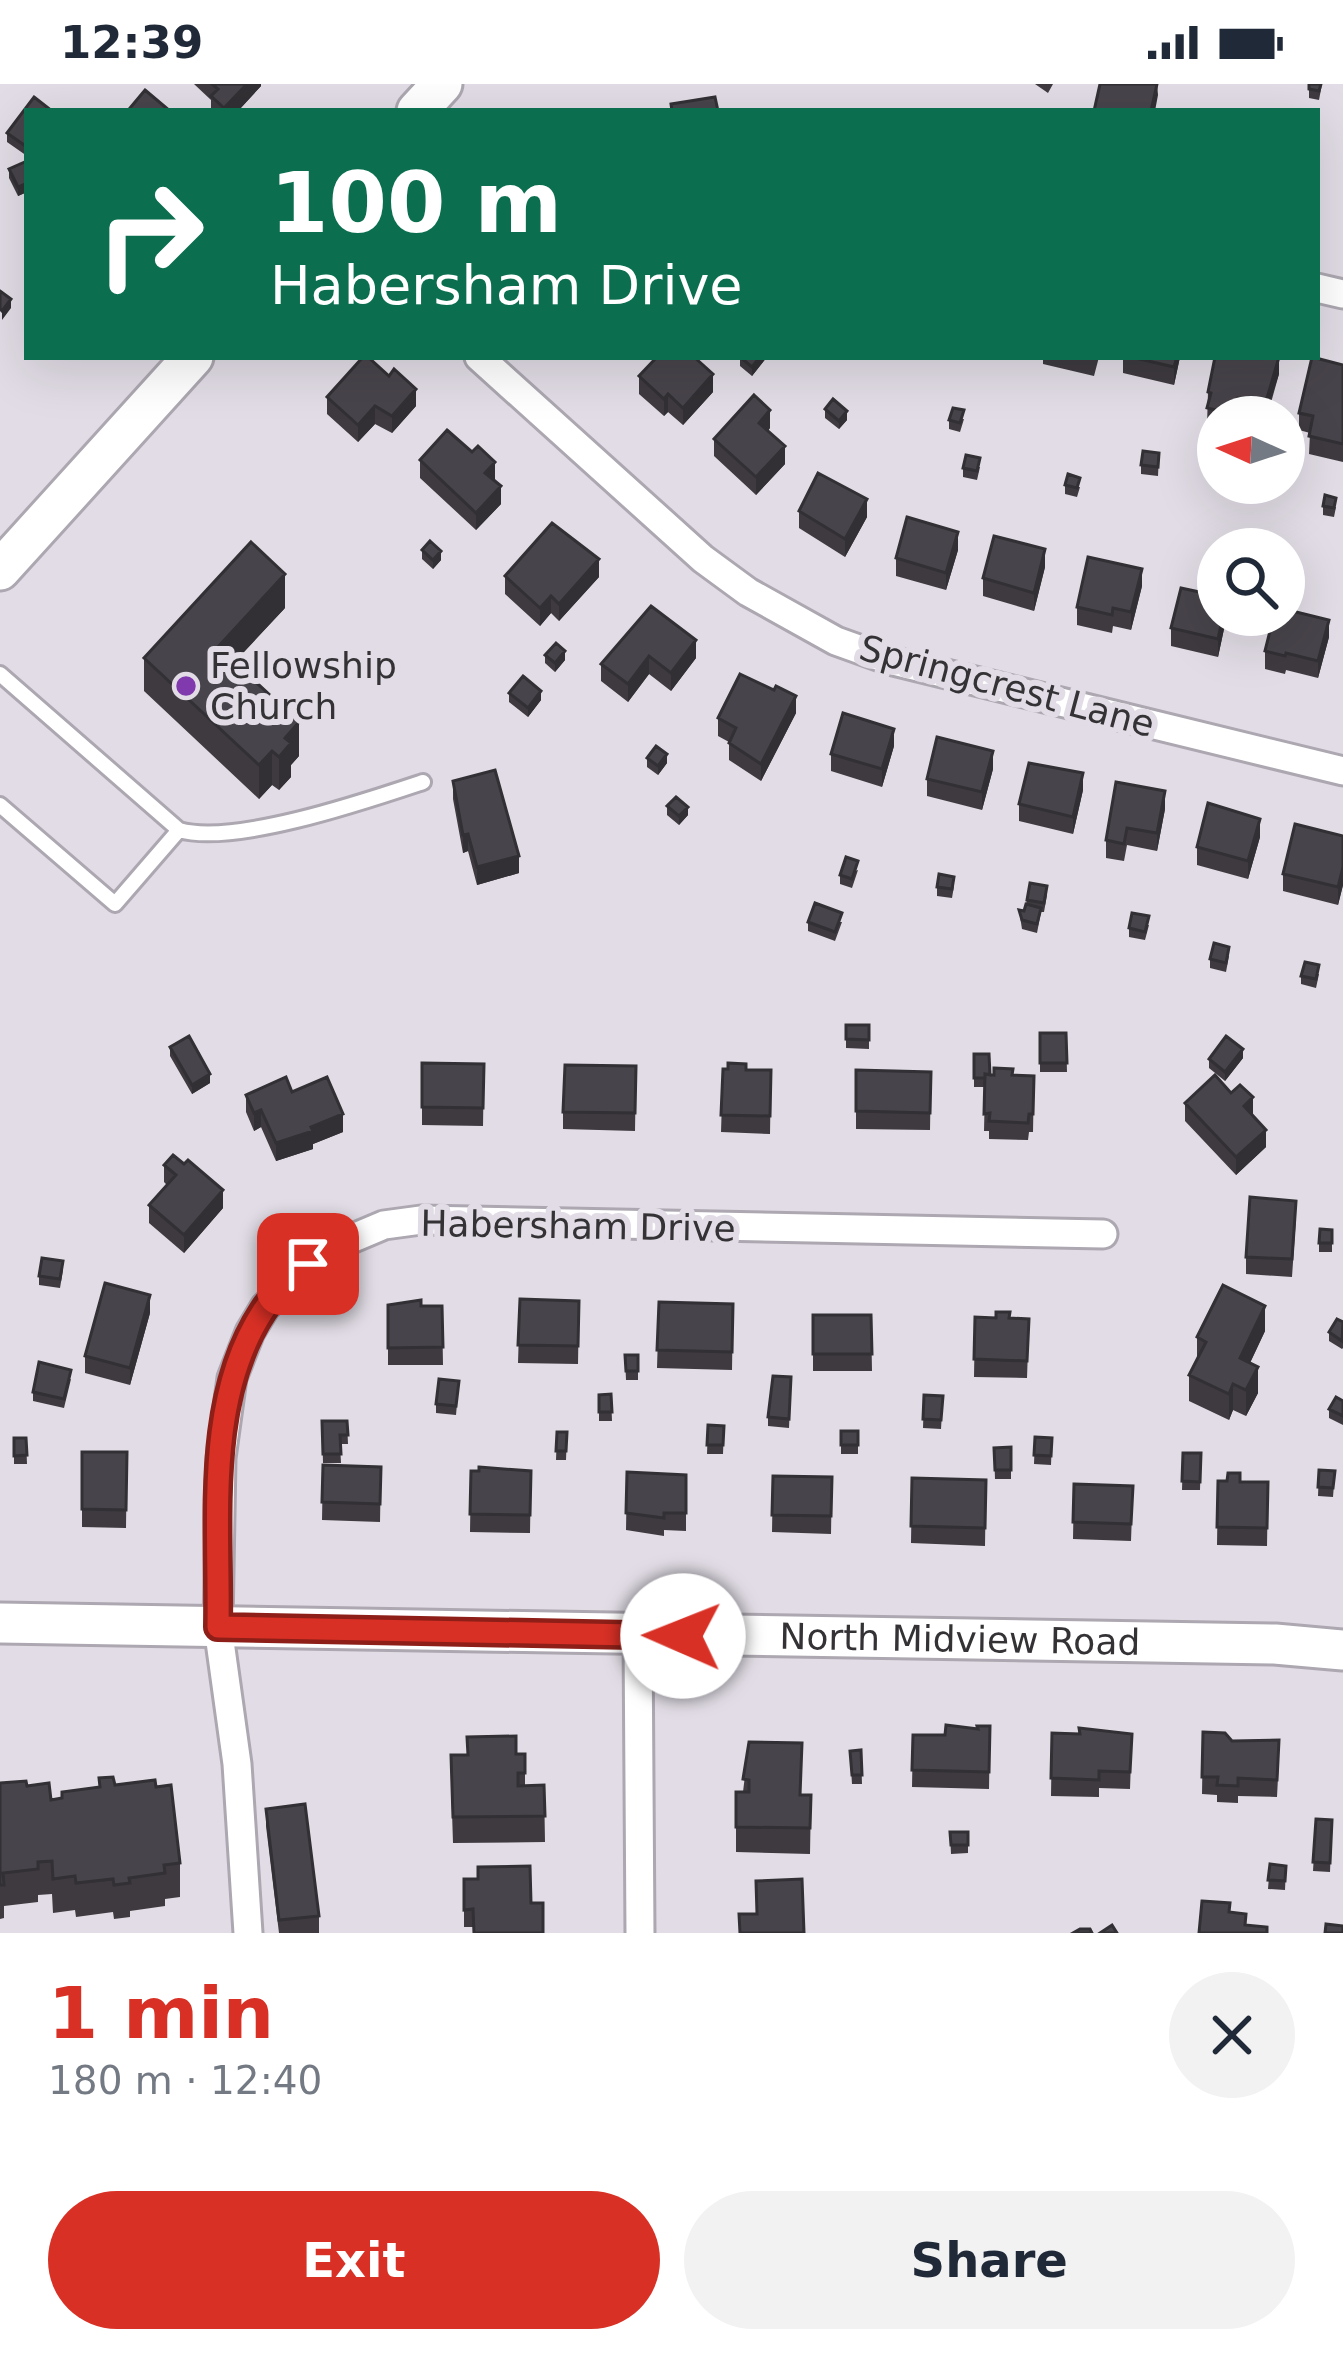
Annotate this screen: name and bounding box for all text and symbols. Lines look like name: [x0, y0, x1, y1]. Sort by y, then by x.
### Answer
text: 12:39: [60, 16, 203, 69]
text: 100 m: [270, 154, 562, 252]
icon: right: [72, 156, 228, 312]
text: Habersham Drive: [270, 254, 743, 317]
north arrow: [1197, 396, 1305, 504]
map controls: [1197, 396, 1305, 636]
button: search: [1197, 528, 1305, 636]
street label: Springcrest Lane: [855, 627, 1159, 745]
place label: Fellowship Church: [210, 645, 397, 727]
marker: Fellowship Church: [173, 673, 199, 699]
street label: Habersham Drive: [420, 1203, 736, 1249]
pin: [257, 1213, 359, 1315]
icon: arrive: [275, 1231, 341, 1297]
position arrow: [620, 1573, 746, 1699]
street label: North Midview Road: [779, 1615, 1141, 1662]
text: 1 min: [48, 1971, 274, 2055]
button: close: [1169, 1972, 1295, 2098]
text: 180 m · 12:40: [48, 2058, 322, 2103]
button: Exit: [48, 2191, 660, 2329]
button: Share: [684, 2191, 1295, 2329]

